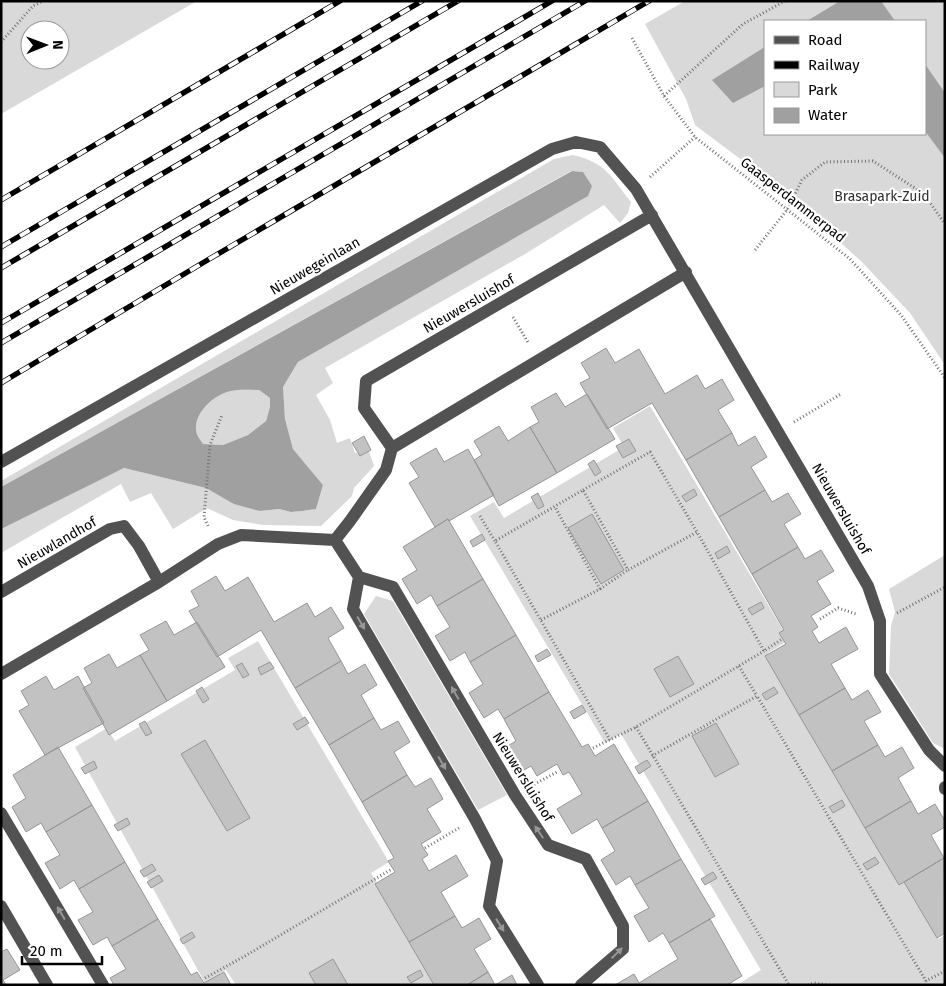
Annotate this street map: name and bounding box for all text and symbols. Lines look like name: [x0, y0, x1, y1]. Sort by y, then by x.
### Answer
north arrow: [20, 20, 70, 70]
legend: [764, 20, 926, 135]
text: Road: [808, 31, 843, 49]
text: N: [49, 40, 66, 50]
text: Railway: [808, 56, 860, 74]
text: Park: [808, 81, 838, 99]
text: Water: [808, 106, 847, 124]
street label: Gaasperdammerpad: [737, 154, 849, 246]
park label: Brasapark-Zuid: [834, 188, 930, 205]
street label: Nieuwegeinlaan: [267, 233, 363, 299]
street label: Nieuwersluishof: [420, 270, 519, 337]
street label: Nieuwersluishof: [808, 460, 875, 559]
street label: Nieuwlandhof: [14, 513, 101, 573]
one-way arrow: [356, 616, 365, 629]
one-way arrow: [451, 685, 459, 700]
street label: Nieuwersluishof: [489, 729, 558, 826]
one-way arrow: [438, 757, 447, 770]
one-way arrow: [534, 825, 544, 838]
one-way arrow: [56, 906, 65, 919]
one-way arrow: [496, 918, 505, 931]
scale bar: [22, 934, 102, 966]
text: 20 m: [30, 942, 63, 960]
one-way arrow: [611, 947, 623, 959]

